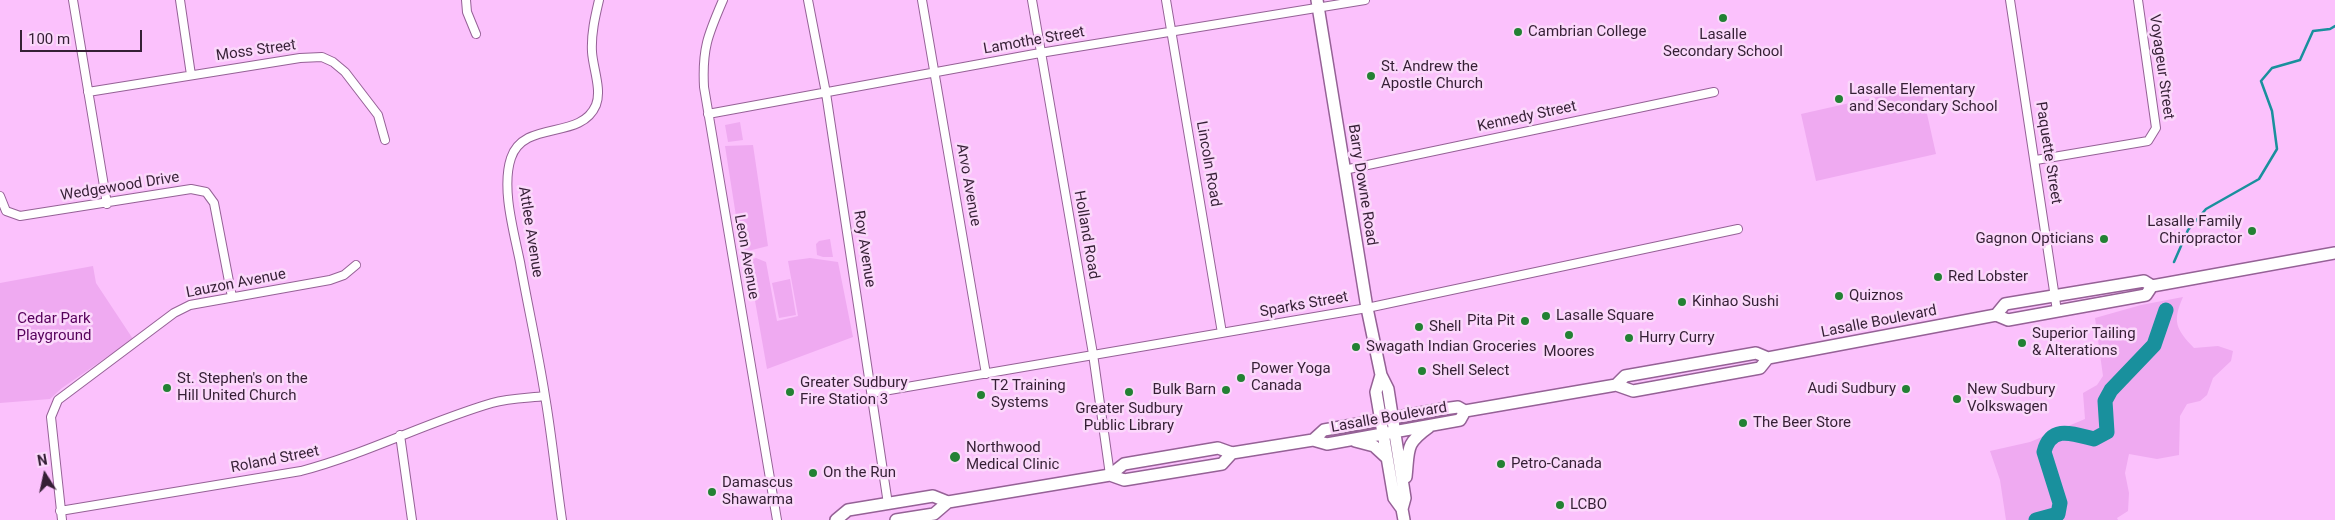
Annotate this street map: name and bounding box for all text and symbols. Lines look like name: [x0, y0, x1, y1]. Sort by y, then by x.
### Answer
marker: Lasalle Secondary School: [1717, 12, 1729, 24]
street label: Voyageur Street: [2145, 13, 2177, 121]
scale bar: [22, 20, 145, 52]
street label: Lamothe Street: [982, 23, 1086, 59]
place label: Cambrian College: [1528, 23, 1646, 41]
marker: Cambrian College: [1512, 26, 1524, 38]
place label: Lasalle Secondary School: [1663, 26, 1783, 61]
text: 100 m: [28, 30, 70, 48]
street label: Moss Street: [215, 36, 297, 66]
place label: St. Andrew the Apostle Church: [1381, 58, 1483, 93]
marker: St. Andrew the Apostle Church: [1365, 70, 1377, 82]
place label: Lasalle Elementary and Secondary School: [1849, 81, 1998, 116]
marker: Lasalle Elementary and Secondary School: [1833, 93, 1845, 105]
street label: Kennedy Street: [1476, 98, 1578, 136]
street label: Paquette Street: [2031, 101, 2065, 205]
street label: Lincoln Road: [1192, 120, 1224, 208]
street label: Barry Downe Road: [1344, 123, 1380, 247]
street label: Arvo Avenue: [952, 142, 984, 228]
street label: Wedgewood Drive: [59, 169, 181, 205]
street label: Attlee Avenue: [514, 185, 546, 279]
street label: Holland Road: [1069, 189, 1103, 281]
street label: Roy Avenue: [849, 209, 879, 289]
street label: Leon Avenue: [730, 213, 762, 301]
place label: Lasalle Family Chiropractor: [2147, 213, 2242, 248]
marker: Lasalle Family Chiropractor: [2246, 225, 2258, 237]
place label: Gagnon Opticians: [1975, 230, 2094, 248]
marker: Gagnon Opticians: [2098, 233, 2110, 245]
street label: Lauzon Avenue: [184, 265, 288, 303]
place label: Red Lobster: [1948, 268, 2028, 286]
marker: Red Lobster: [1932, 271, 1944, 283]
place label: Quiznos: [1849, 287, 1903, 305]
street label: Sparks Street: [1259, 288, 1349, 322]
marker: Quiznos: [1833, 290, 1845, 302]
place label: Kinhao Sushi: [1692, 293, 1779, 311]
marker: Kinhao Sushi: [1676, 296, 1688, 308]
street label: Lasalle Boulevard: [1820, 302, 1938, 342]
place label: Lasalle Square: [1556, 307, 1654, 325]
park label: Cedar Park Playground: [16, 310, 92, 345]
marker: Lasalle Square: [1540, 310, 1552, 322]
place label: Pita Pit: [1467, 312, 1515, 330]
marker: Pita Pit: [1519, 315, 1531, 327]
place label: Shell: [1429, 318, 1461, 336]
marker: Shell: [1413, 321, 1425, 333]
place label: Superior Tailing & Alterations: [2032, 325, 2136, 360]
marker: Moores: [1563, 329, 1575, 341]
place label: Hurry Curry: [1639, 329, 1715, 347]
marker: Hurry Curry: [1623, 332, 1635, 344]
marker: Superior Tailing & Alterations: [2016, 337, 2028, 349]
place label: Swagath Indian Groceries: [1366, 338, 1536, 356]
marker: Swagath Indian Groceries: [1350, 341, 1362, 353]
place label: Moores: [1544, 343, 1594, 361]
place label: Power Yoga Canada: [1251, 360, 1331, 395]
place label: Shell Select: [1432, 362, 1509, 380]
marker: Shell Select: [1416, 365, 1428, 377]
place label: St. Stephen's on the Hill United Church: [177, 370, 308, 405]
marker: Power Yoga Canada: [1235, 372, 1247, 384]
place label: Greater Sudbury Fire Station 3: [800, 374, 908, 409]
place label: T2 Training Systems: [991, 377, 1066, 412]
place label: Audi Sudbury: [1808, 380, 1896, 398]
place label: Bulk Barn: [1153, 381, 1216, 399]
place label: New Sudbury Volkswagen: [1967, 381, 2055, 416]
marker: St. Stephen's on the Hill United Church: [161, 382, 173, 394]
marker: Audi Sudbury: [1900, 383, 1912, 395]
marker: Bulk Barn: [1220, 384, 1232, 396]
marker: Greater Sudbury Fire Station 3: [784, 386, 796, 398]
marker: Greater Sudbury Public Library: [1123, 386, 1135, 398]
marker: T2 Training Systems: [975, 389, 987, 401]
marker: New Sudbury Volkswagen: [1951, 393, 1963, 405]
street label: Lasalle Boulevard: [1330, 399, 1448, 437]
place label: Greater Sudbury Public Library: [1075, 400, 1183, 435]
place label: The Beer Store: [1753, 414, 1851, 432]
marker: The Beer Store: [1737, 417, 1749, 429]
place label: Northwood Medical Clinic: [966, 439, 1059, 474]
street label: Roland Street: [229, 443, 321, 477]
north arrow: [20, 450, 70, 500]
marker: Northwood Medical Clinic: [948, 450, 962, 464]
text: N: [36, 451, 49, 469]
place label: Petro-Canada: [1511, 455, 1602, 473]
marker: Petro-Canada: [1495, 458, 1507, 470]
place label: On the Run: [823, 464, 896, 482]
marker: On the Run: [807, 467, 819, 479]
place label: Damascus Shawarma: [722, 474, 793, 509]
marker: Damascus Shawarma: [706, 486, 718, 498]
place label: LCBO: [1570, 496, 1607, 514]
marker: LCBO: [1554, 499, 1566, 511]

